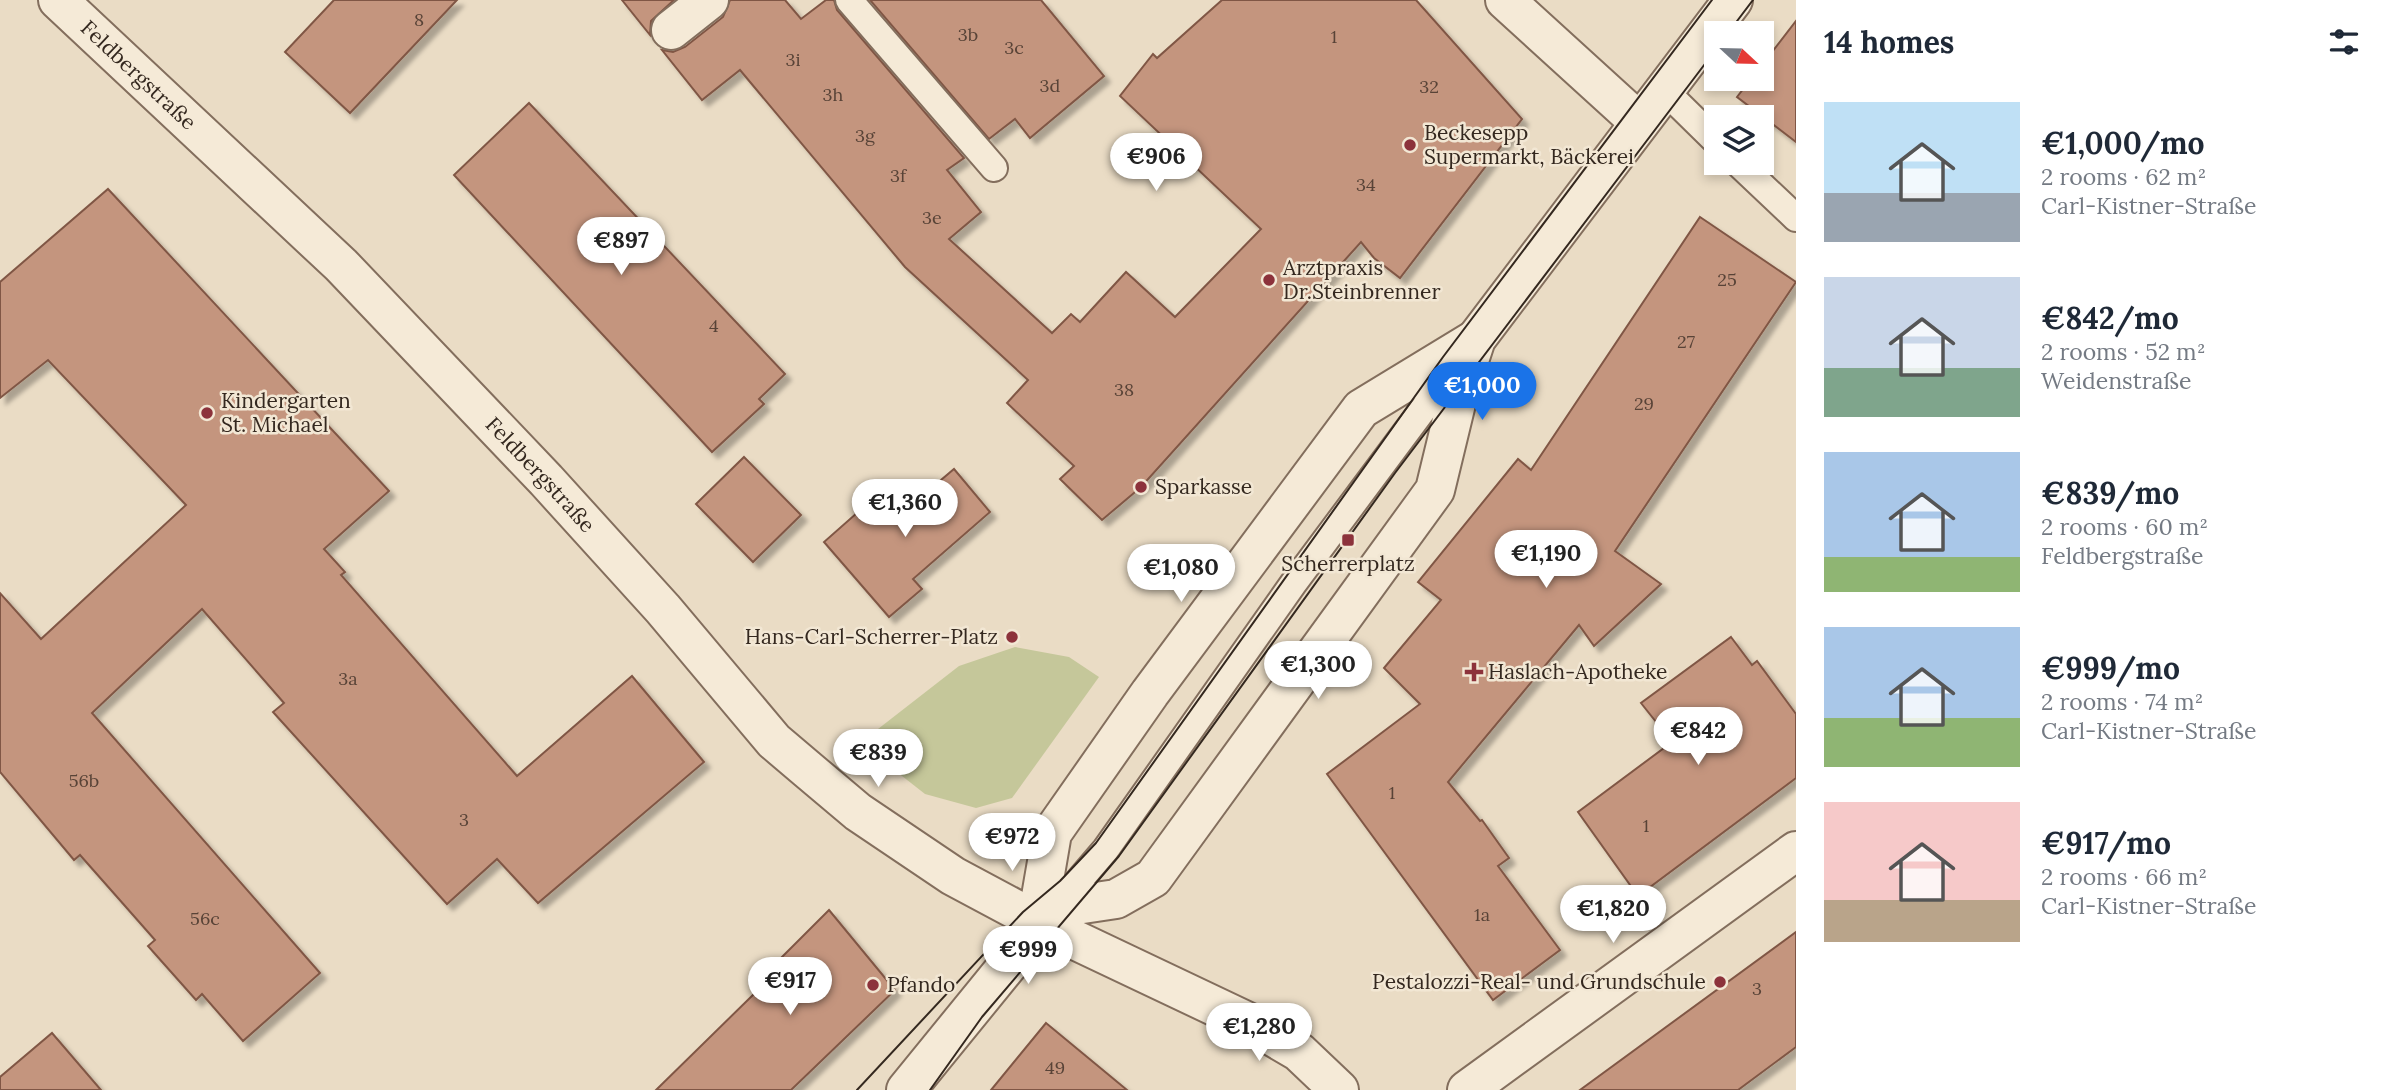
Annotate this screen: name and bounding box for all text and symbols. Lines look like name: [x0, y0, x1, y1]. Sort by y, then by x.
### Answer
house number: 8: [414, 8, 424, 31]
street label: Feldbergstraße: [75, 14, 202, 135]
north arrow: [1704, 21, 1774, 91]
map controls: [1704, 21, 1774, 175]
house number: 3b: [958, 23, 978, 46]
text: 14 homes: [1824, 23, 1954, 61]
icon: filters: [2325, 23, 2363, 61]
house number: 1: [1331, 25, 1337, 48]
house number: 3c: [1004, 36, 1024, 59]
house number: 3i: [785, 48, 801, 71]
house number: 3d: [1040, 74, 1061, 97]
house number: 32: [1419, 75, 1439, 98]
house number: 3h: [823, 83, 844, 106]
button: layers: [1704, 105, 1774, 175]
place label: Beckesepp Supermarkt, Bäckerei: [1424, 119, 1634, 170]
house number: 3g: [855, 124, 876, 147]
text: €1,000/mo: [2041, 124, 2204, 162]
icon: home: [1880, 130, 1964, 214]
pin: €906: [1115, 134, 1197, 193]
marker: Beckesepp Supermarkt, Bäckerei: [1402, 137, 1418, 153]
text: €906: [1126, 141, 1186, 170]
text: 2 rooms · 62 m²: [2041, 162, 2206, 191]
house number: 3f: [890, 164, 908, 187]
house number: 34: [1356, 173, 1376, 196]
text: Carl-Kistner-Straße: [2041, 191, 2256, 220]
house number: 3e: [922, 206, 942, 229]
pin: €897: [580, 218, 662, 277]
text: €897: [593, 225, 649, 254]
place label: Arztpraxis Dr.Steinbrenner: [1282, 254, 1441, 305]
house number: 25: [1717, 268, 1737, 291]
marker: Arztpraxis Dr.Steinbrenner: [1261, 272, 1277, 288]
text: €842/mo: [2041, 299, 2179, 337]
icon: home: [1880, 305, 1964, 389]
house number: 4: [709, 314, 719, 337]
house number: 27: [1677, 330, 1695, 353]
text: 2 rooms · 52 m²: [2041, 337, 2206, 366]
pin: €1,000: [1425, 362, 1539, 422]
text: Weidenstraße: [2041, 366, 2191, 395]
text: €1,000: [1443, 370, 1521, 399]
house number: 38: [1114, 378, 1134, 401]
place label: Kindergarten St. Michael: [221, 387, 351, 438]
house number: 29: [1634, 392, 1654, 415]
marker: Kindergarten St. Michael: [199, 405, 215, 421]
street label: Feldbergstraße: [480, 411, 601, 538]
place label: Sparkasse: [1155, 473, 1252, 500]
text: €839/mo: [2041, 474, 2179, 512]
marker: Sparkasse: [1133, 479, 1149, 495]
pin: €1,360: [848, 480, 962, 539]
icon: home: [1880, 480, 1964, 564]
text: €1,360: [868, 487, 942, 516]
text: 2 rooms · 60 m²: [2041, 512, 2208, 541]
pin: €1,190: [1489, 530, 1603, 590]
marker: Scherrerplatz: [1340, 532, 1356, 548]
text: €1,190: [1511, 538, 1581, 567]
text: Feldbergstraße: [2041, 541, 2204, 570]
pin: €1,080: [1124, 544, 1238, 604]
place label: Scherrerplatz: [1281, 550, 1415, 577]
text: €1,080: [1143, 552, 1219, 581]
place label: Hans-Carl-Scherrer-Platz: [745, 623, 998, 650]
marker: Hans-Carl-Scherrer-Platz: [1004, 629, 1020, 645]
pin: €1,300: [1261, 642, 1375, 701]
text: €1,300: [1280, 649, 1356, 678]
text: €999/mo: [2041, 649, 2180, 687]
icon: home: [1880, 655, 1964, 739]
place label: Haslach-Apotheke: [1488, 658, 1668, 685]
marker: Haslach-Apotheke: [1466, 664, 1482, 680]
house number: 3a: [338, 667, 358, 690]
text: 2 rooms · 74 m²: [2041, 687, 2203, 716]
pin: €842: [1657, 708, 1739, 767]
text: €842: [1670, 715, 1726, 744]
text: Carl-Kistner-Straße: [2041, 716, 2256, 745]
pin: €839: [837, 730, 919, 789]
text: €839: [849, 737, 907, 766]
house number: 56b: [69, 769, 99, 792]
house number: 1: [1389, 781, 1395, 804]
house number: 3: [459, 808, 469, 831]
pin: €972: [971, 814, 1053, 873]
house number: 1: [1643, 814, 1649, 837]
text: €972: [985, 821, 1039, 850]
text: €917/mo: [2041, 824, 2171, 862]
icon: home: [1880, 830, 1964, 914]
text: 2 rooms · 66 m²: [2041, 862, 2207, 891]
pin: €1,820: [1556, 886, 1670, 945]
text: Carl-Kistner-Straße: [2041, 891, 2256, 920]
text: €1,820: [1576, 893, 1650, 922]
house number: 1a: [1474, 903, 1490, 926]
house number: 56c: [190, 907, 220, 930]
pin: €999: [987, 926, 1069, 986]
text: €999: [999, 934, 1057, 963]
pin: €917: [749, 958, 831, 1017]
text: €917: [764, 965, 816, 994]
place label: Pestalozzi-Real- und Grundschule: [1372, 968, 1706, 995]
place label: Pfando: [887, 971, 955, 998]
marker: Pestalozzi-Real- und Grundschule: [1712, 974, 1728, 990]
marker: Pfando: [865, 977, 881, 993]
house number: 3: [1752, 977, 1762, 1000]
pin: €1,280: [1202, 1004, 1316, 1063]
text: €1,280: [1222, 1011, 1296, 1040]
house number: 49: [1045, 1056, 1065, 1079]

